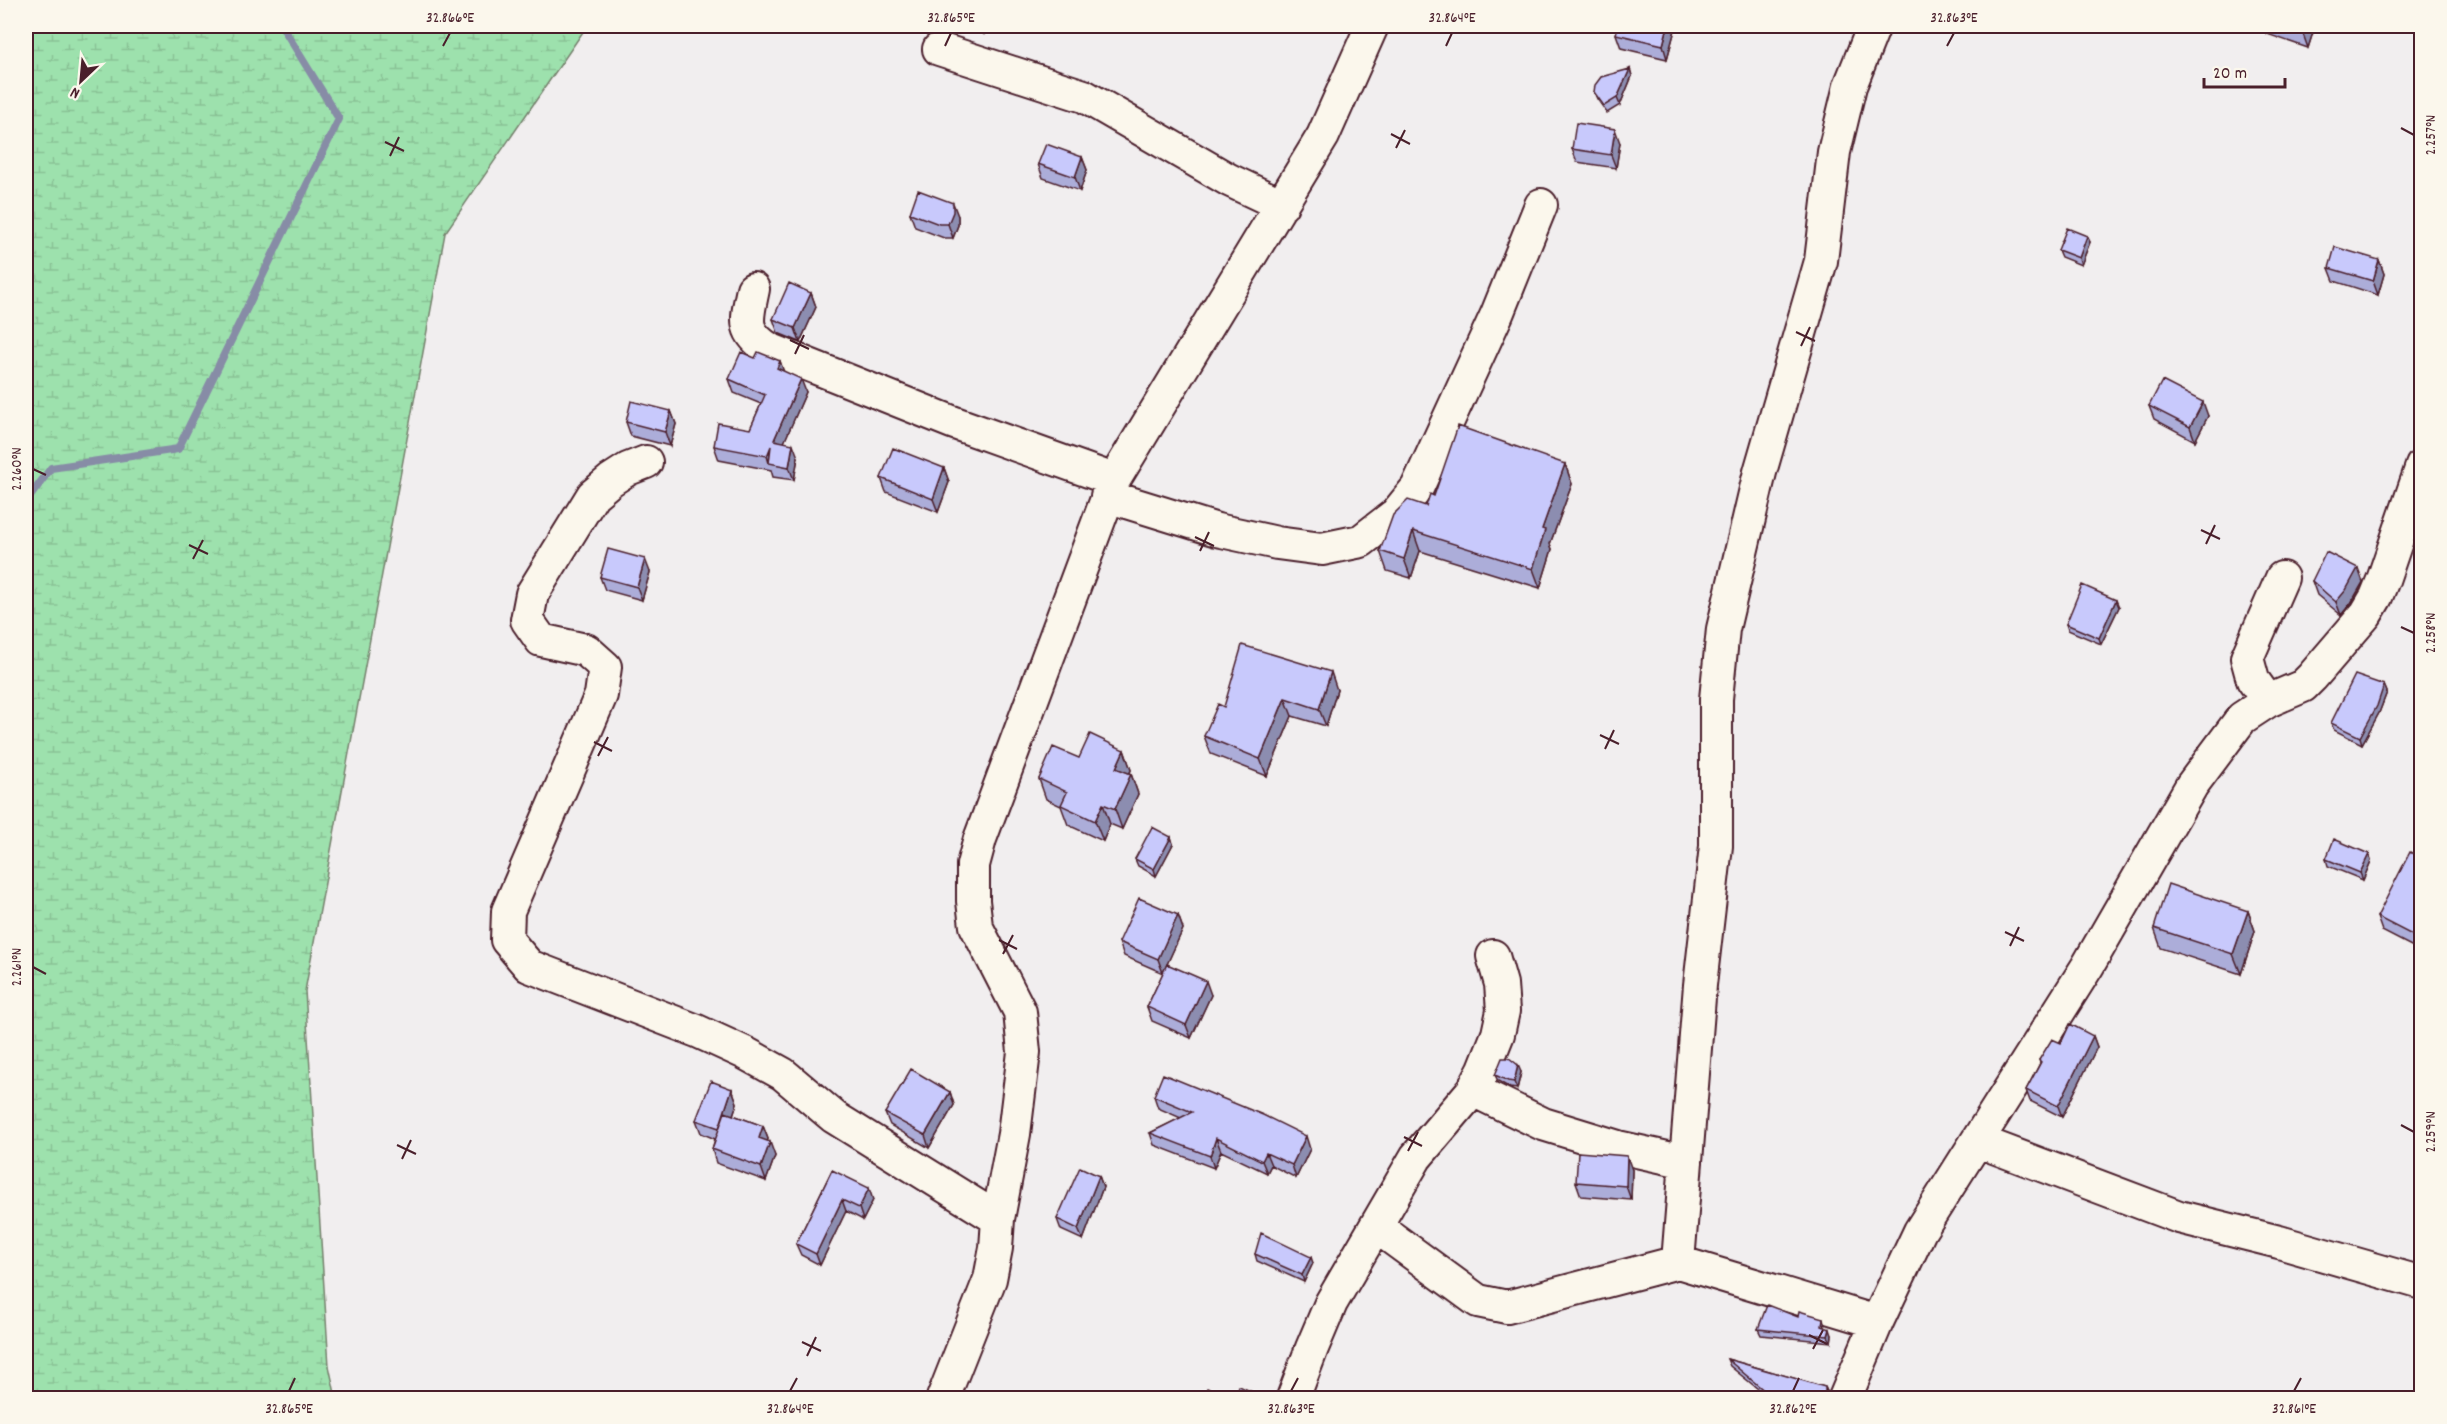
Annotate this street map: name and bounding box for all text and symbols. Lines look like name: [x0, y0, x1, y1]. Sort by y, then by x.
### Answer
text: 32.866°E: [426, 8, 474, 30]
text: 32.865°E: [927, 8, 975, 30]
text: 32.864°E: [1429, 8, 1476, 30]
text: 32.863°E: [1930, 8, 1978, 30]
north arrow: [51, 51, 111, 111]
scale bar: [2204, 51, 2285, 89]
text: 20 m: [2213, 62, 2247, 87]
text: N: [67, 80, 84, 104]
text: 2.257°N: [2421, 115, 2443, 155]
text: 2.260°N: [7, 447, 29, 491]
text: 2.258°N: [2421, 613, 2443, 653]
text: 2.261°N: [7, 948, 29, 986]
text: 2.259°N: [2421, 1111, 2443, 1153]
text: 32.865°E: [265, 1399, 313, 1421]
text: 32.864°E: [767, 1399, 814, 1421]
text: 32.863°E: [1267, 1399, 1315, 1421]
text: 32.862°E: [1769, 1399, 1817, 1421]
text: 32.861°E: [2272, 1399, 2316, 1421]

